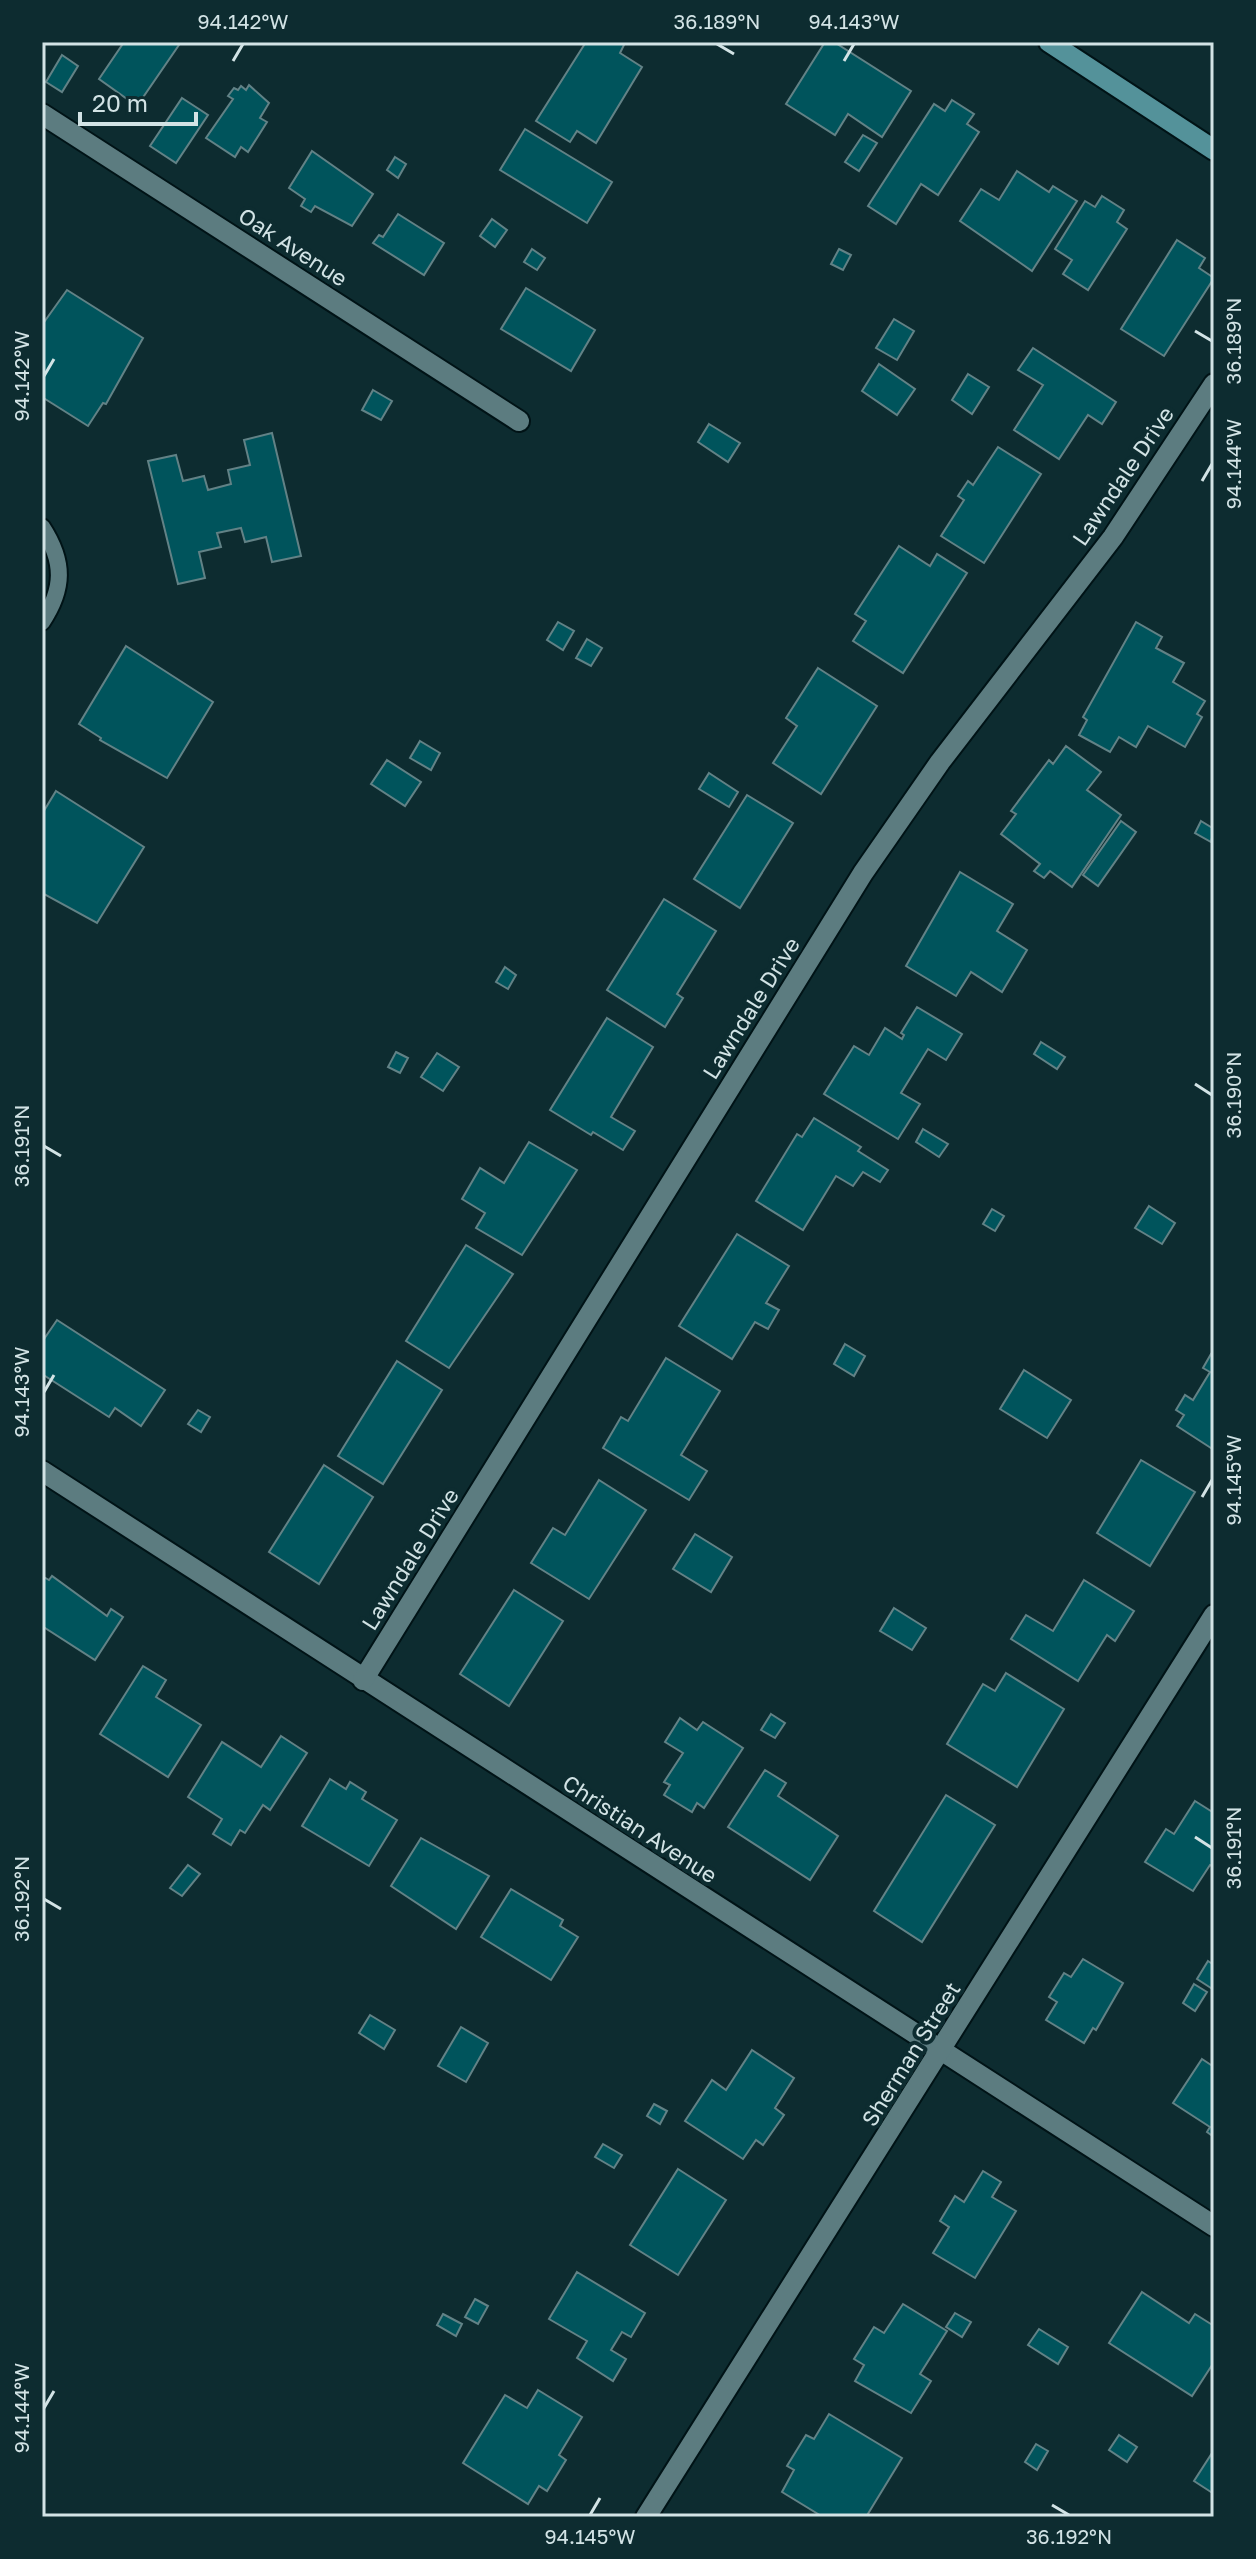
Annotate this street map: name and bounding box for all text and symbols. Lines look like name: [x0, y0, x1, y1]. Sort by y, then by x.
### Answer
text: 94.142°W: [198, 9, 288, 33]
text: 36.189°N: [674, 9, 760, 33]
text: 94.143°W: [809, 9, 899, 33]
scale bar: [80, 76, 196, 126]
text: 20 m: [92, 88, 148, 117]
street label: Oak Avenue: [234, 201, 353, 292]
text: 36.189°N: [1221, 298, 1245, 384]
text: 94.142°W: [9, 331, 33, 421]
street label: Lawndale Drive: [1066, 401, 1179, 550]
text: 94.144°W: [1221, 419, 1245, 509]
street label: Lawndale Drive: [696, 932, 805, 1084]
text: 36.190°N: [1221, 1052, 1245, 1139]
text: 36.191°N: [9, 1105, 33, 1187]
text: 94.143°W: [9, 1347, 33, 1437]
text: 94.145°W: [1221, 1435, 1245, 1525]
street label: Lawndale Drive: [355, 1483, 464, 1635]
street label: Christian Avenue: [558, 1769, 722, 1888]
text: 36.191°N: [1221, 1807, 1245, 1889]
text: 36.192°N: [9, 1856, 33, 1942]
street label: Sherman Street: [855, 1977, 966, 2131]
text: 94.144°W: [9, 2363, 33, 2453]
text: 94.145°W: [545, 2524, 635, 2548]
text: 36.192°N: [1026, 2524, 1112, 2548]

